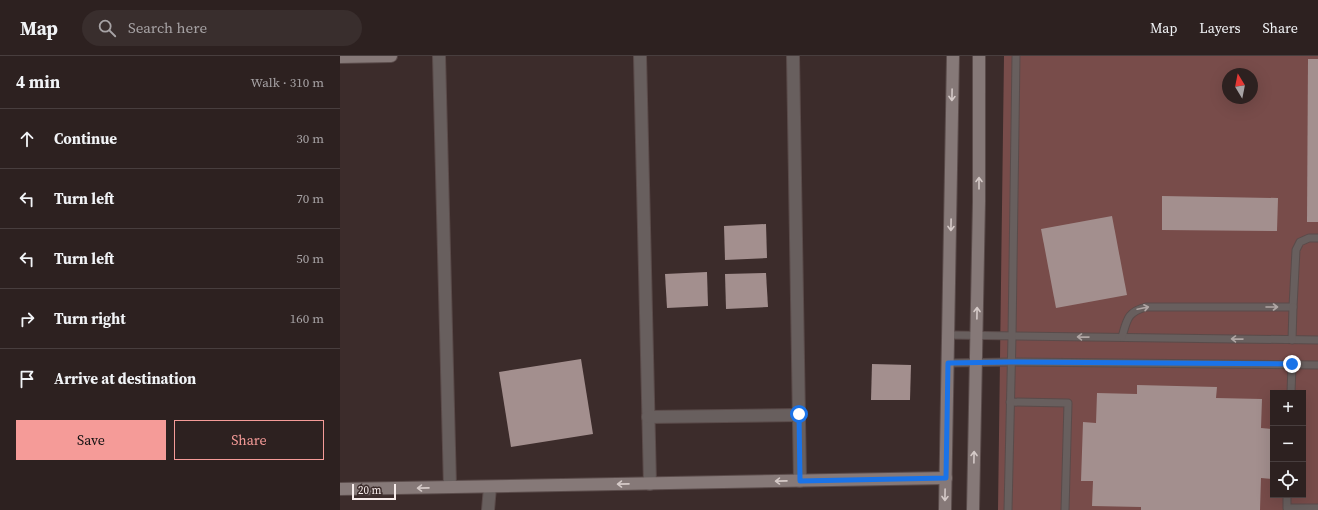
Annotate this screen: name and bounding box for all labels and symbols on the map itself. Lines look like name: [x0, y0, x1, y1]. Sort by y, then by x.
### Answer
north arrow: [1222, 68, 1258, 104]
one-way arrow: [948, 88, 956, 101]
one-way arrow: [975, 177, 983, 190]
one-way arrow: [947, 218, 955, 231]
one-way arrow: [1265, 303, 1278, 311]
one-way arrow: [1136, 304, 1149, 312]
one-way arrow: [973, 307, 981, 320]
one-way arrow: [1077, 333, 1090, 341]
one-way arrow: [1231, 335, 1244, 343]
route end: [1283, 355, 1301, 373]
route start: [790, 405, 808, 423]
one-way arrow: [971, 451, 978, 464]
one-way arrow: [775, 477, 788, 485]
one-way arrow: [617, 480, 630, 488]
scale bar: [352, 482, 396, 501]
one-way arrow: [417, 484, 430, 492]
one-way arrow: [942, 488, 949, 501]

